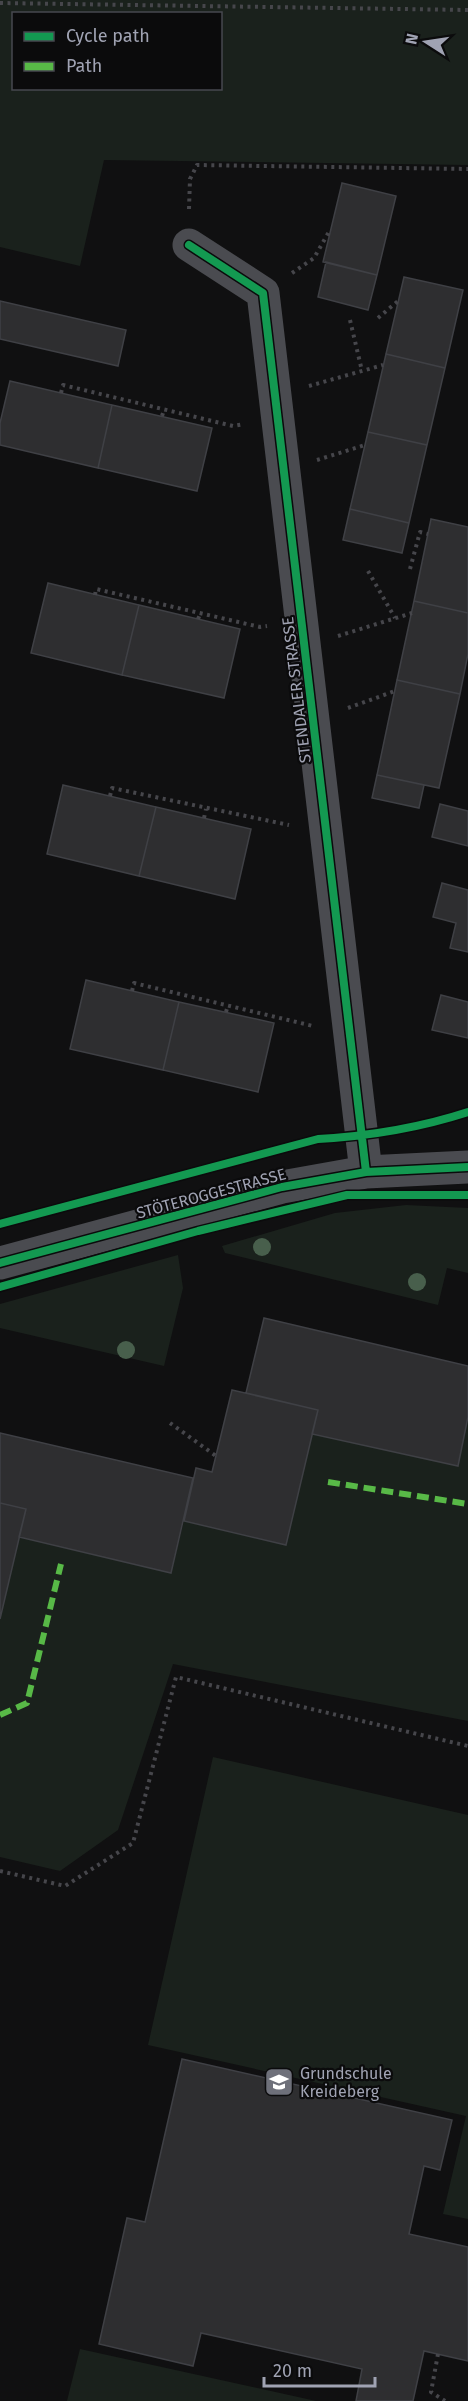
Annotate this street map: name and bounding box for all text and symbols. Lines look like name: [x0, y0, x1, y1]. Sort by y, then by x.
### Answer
legend: [12, 12, 222, 90]
north arrow: [396, 12, 456, 72]
text: Cycle path: [66, 25, 150, 47]
text: N: [401, 32, 422, 46]
text: Path: [66, 55, 102, 77]
street label: STENDALER STRASSE: [278, 616, 315, 764]
street label: STÖTEROGGESTRASSE: [134, 1164, 288, 1223]
place label: Grundschule Kreideberg: [300, 2064, 392, 2101]
school or university icon: Grundschule Kreideberg: [263, 2066, 295, 2098]
scale bar: [264, 2350, 375, 2388]
text: 20 m: [273, 2360, 312, 2382]

